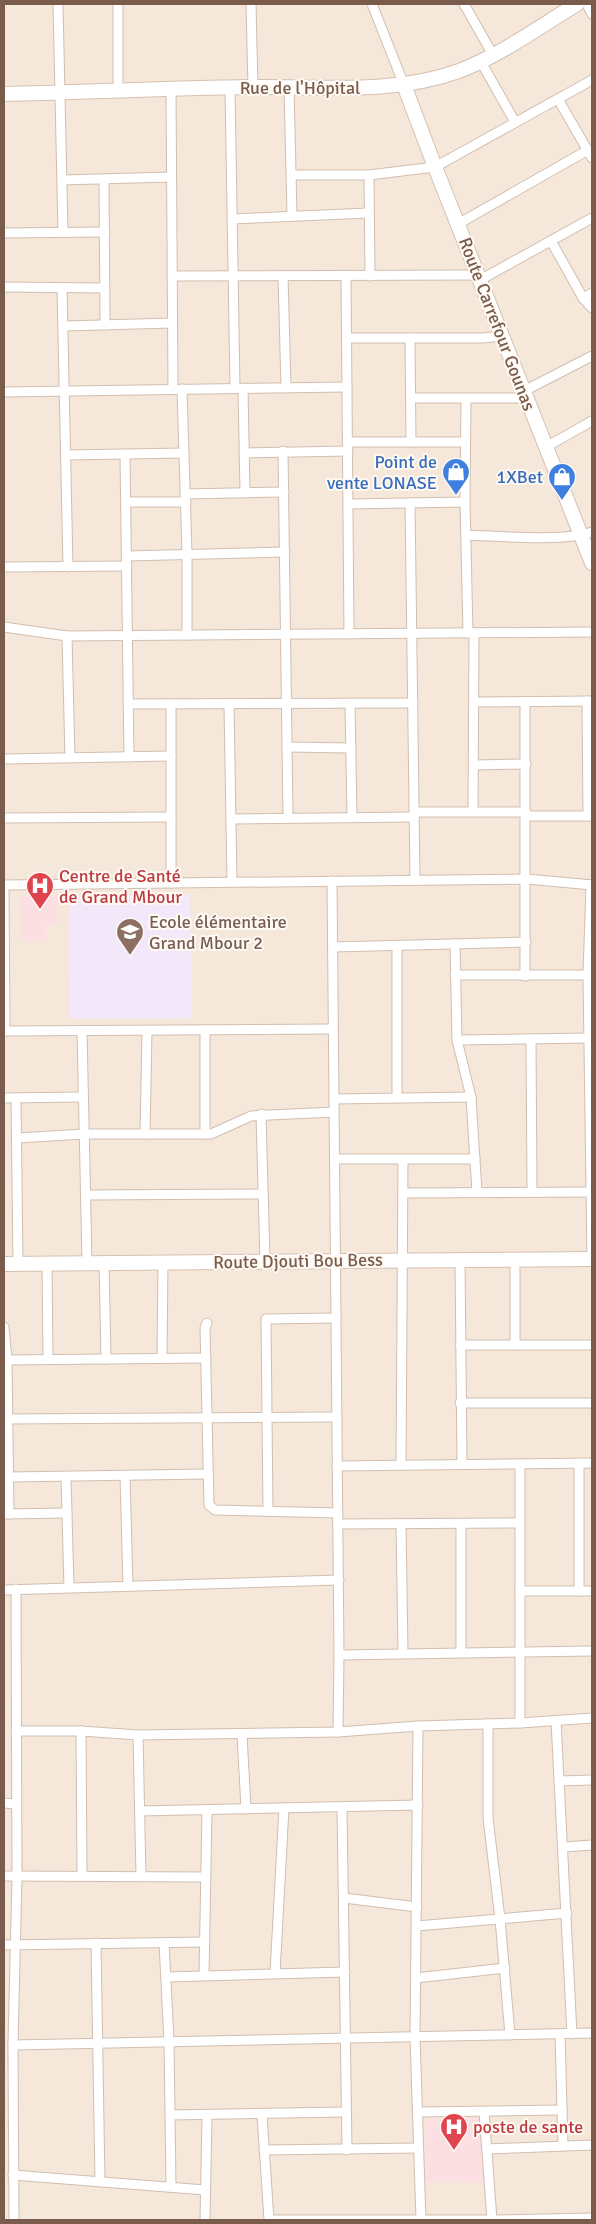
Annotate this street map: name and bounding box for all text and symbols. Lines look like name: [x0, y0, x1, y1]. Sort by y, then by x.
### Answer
street label: Rue de l'Hôpital: [240, 77, 360, 99]
street label: Route Carrefour Gounas: [454, 234, 540, 414]
place label: Point de vente LONASE: [327, 451, 437, 494]
shop icon: Point de vente LONASE: [441, 457, 471, 496]
shop icon: 1XBet: [547, 462, 577, 501]
place label: 1XBet: [497, 466, 543, 488]
place label: Centre de Santé de Grand Mbour: [59, 865, 182, 908]
hospital icon: Centre de Santé de Grand Mbour: [25, 871, 55, 910]
place label: Ecole élémentaire Grand Mbour 2: [149, 911, 287, 954]
school or university icon: Ecole élémentaire Grand Mbour 2: [115, 917, 145, 956]
street label: Route Djouti Bou Bess: [213, 1249, 383, 1273]
hospital icon: poste de sante: [439, 2112, 469, 2151]
place label: poste de sante: [473, 2116, 583, 2138]

